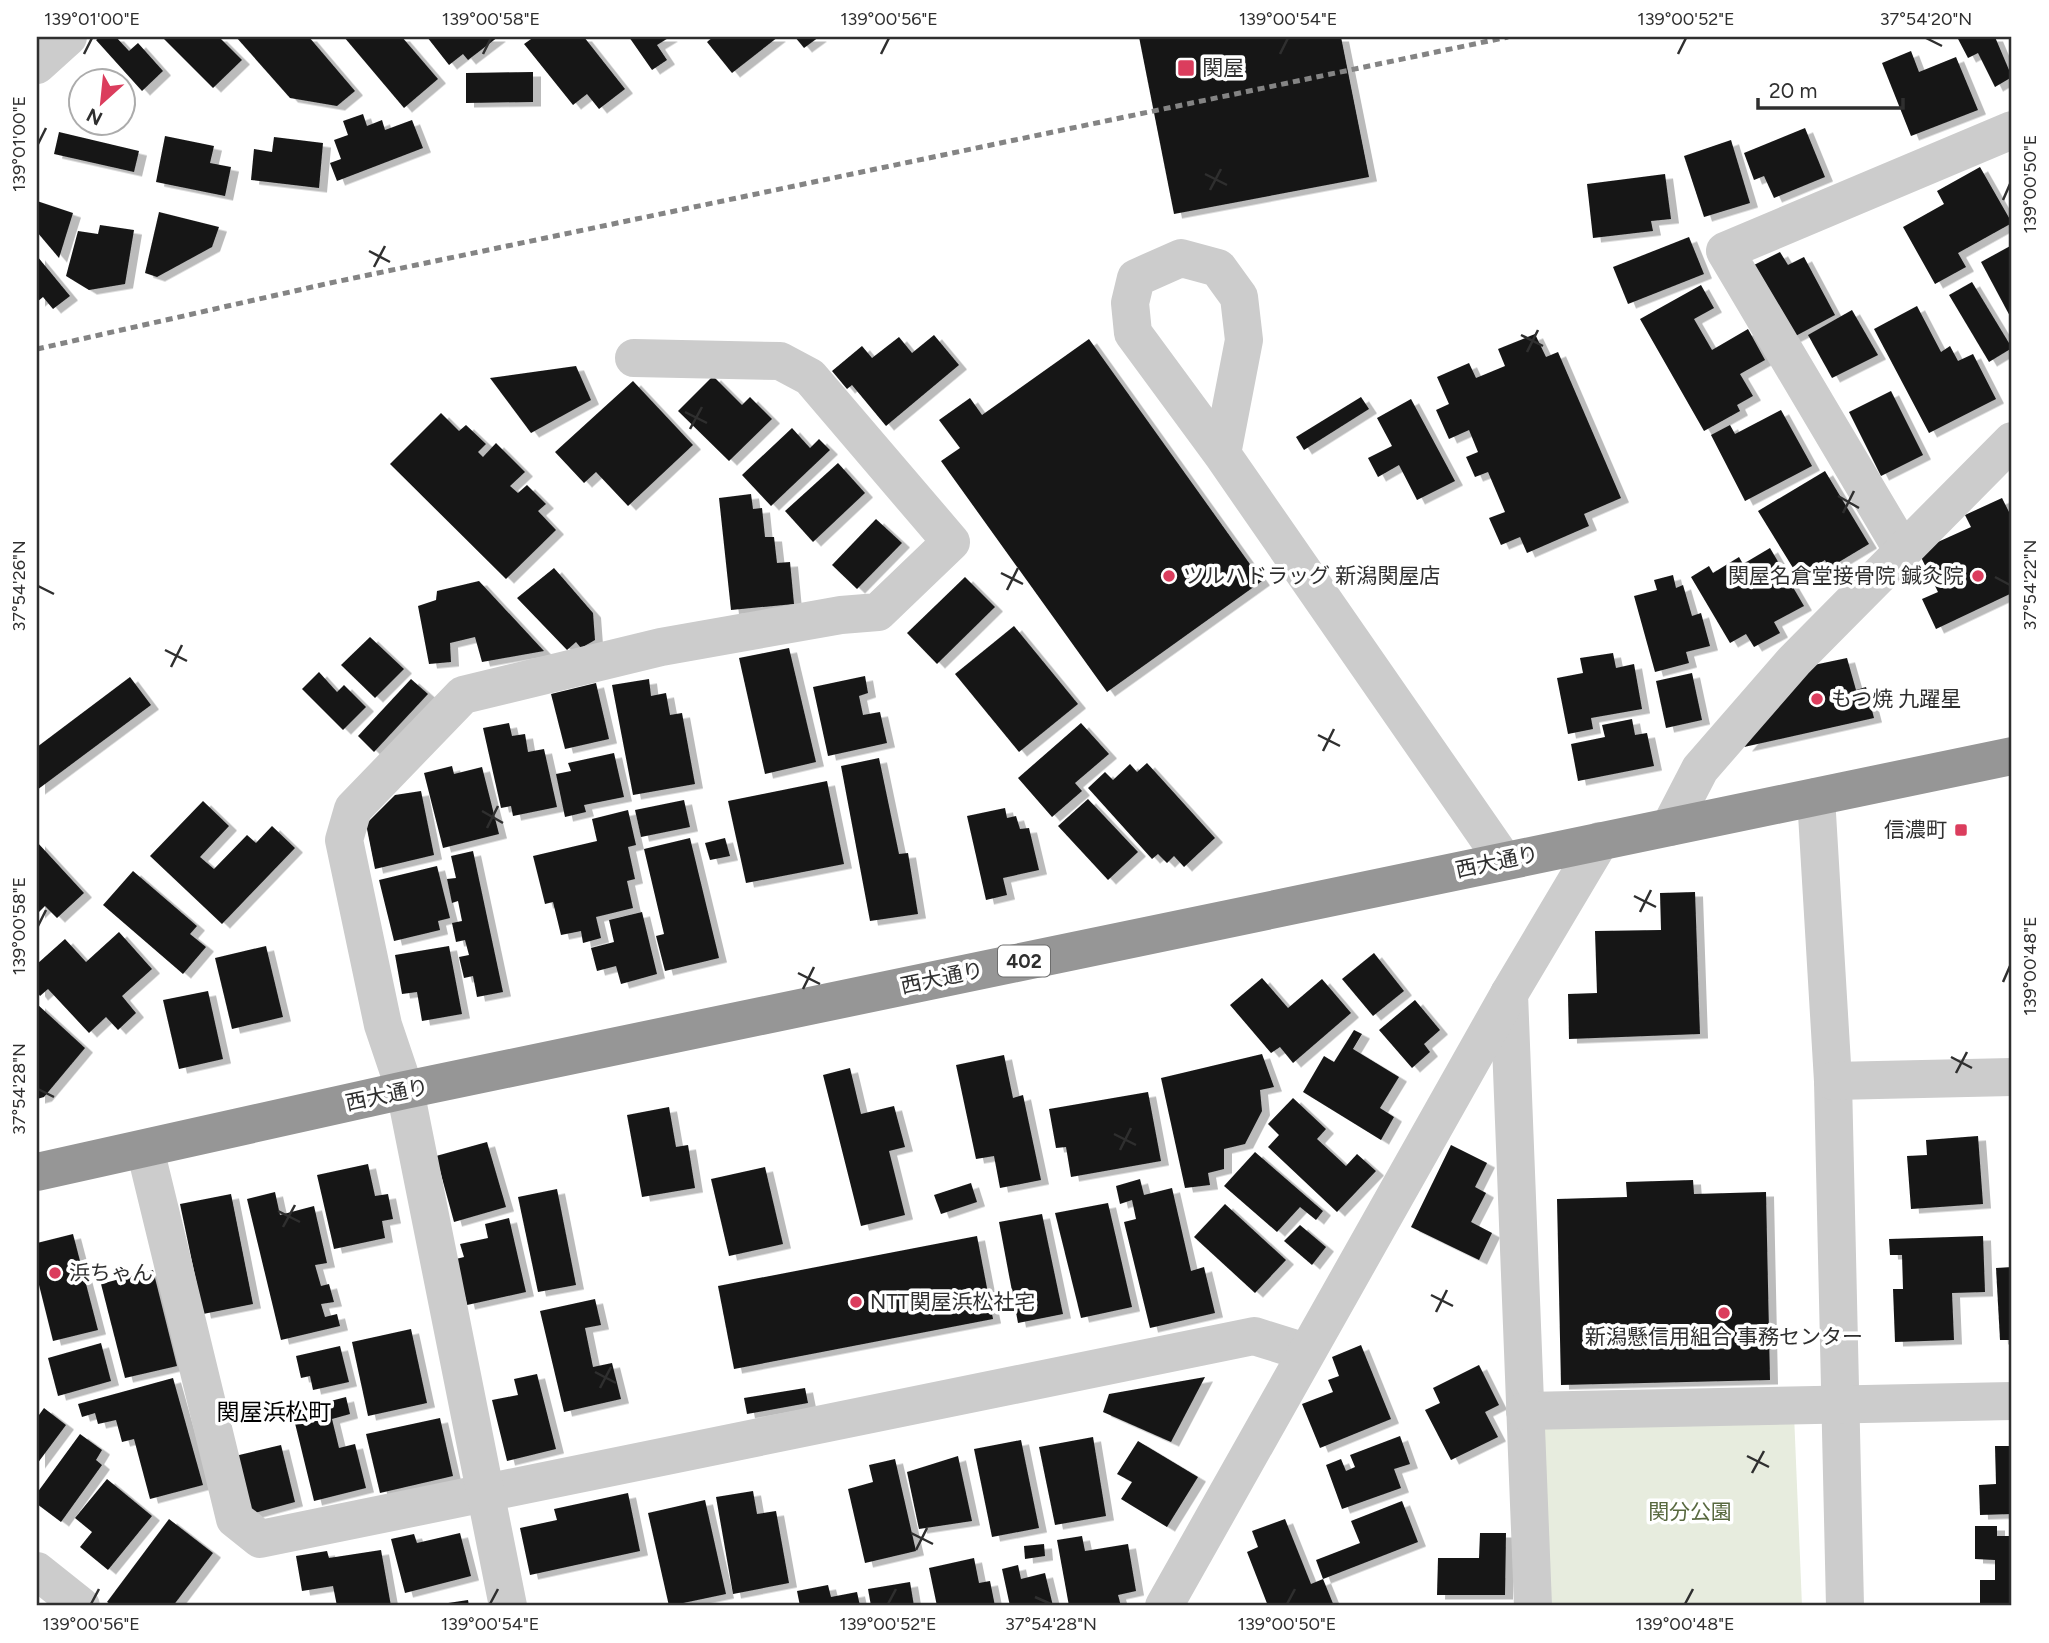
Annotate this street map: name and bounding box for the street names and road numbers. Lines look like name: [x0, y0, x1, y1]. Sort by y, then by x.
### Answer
street label: 西大通り: [1453, 841, 1541, 882]
road number: 402: [998, 945, 1050, 976]
street label: 西大通り: [898, 957, 986, 998]
street label: 西大通り: [343, 1074, 431, 1115]

